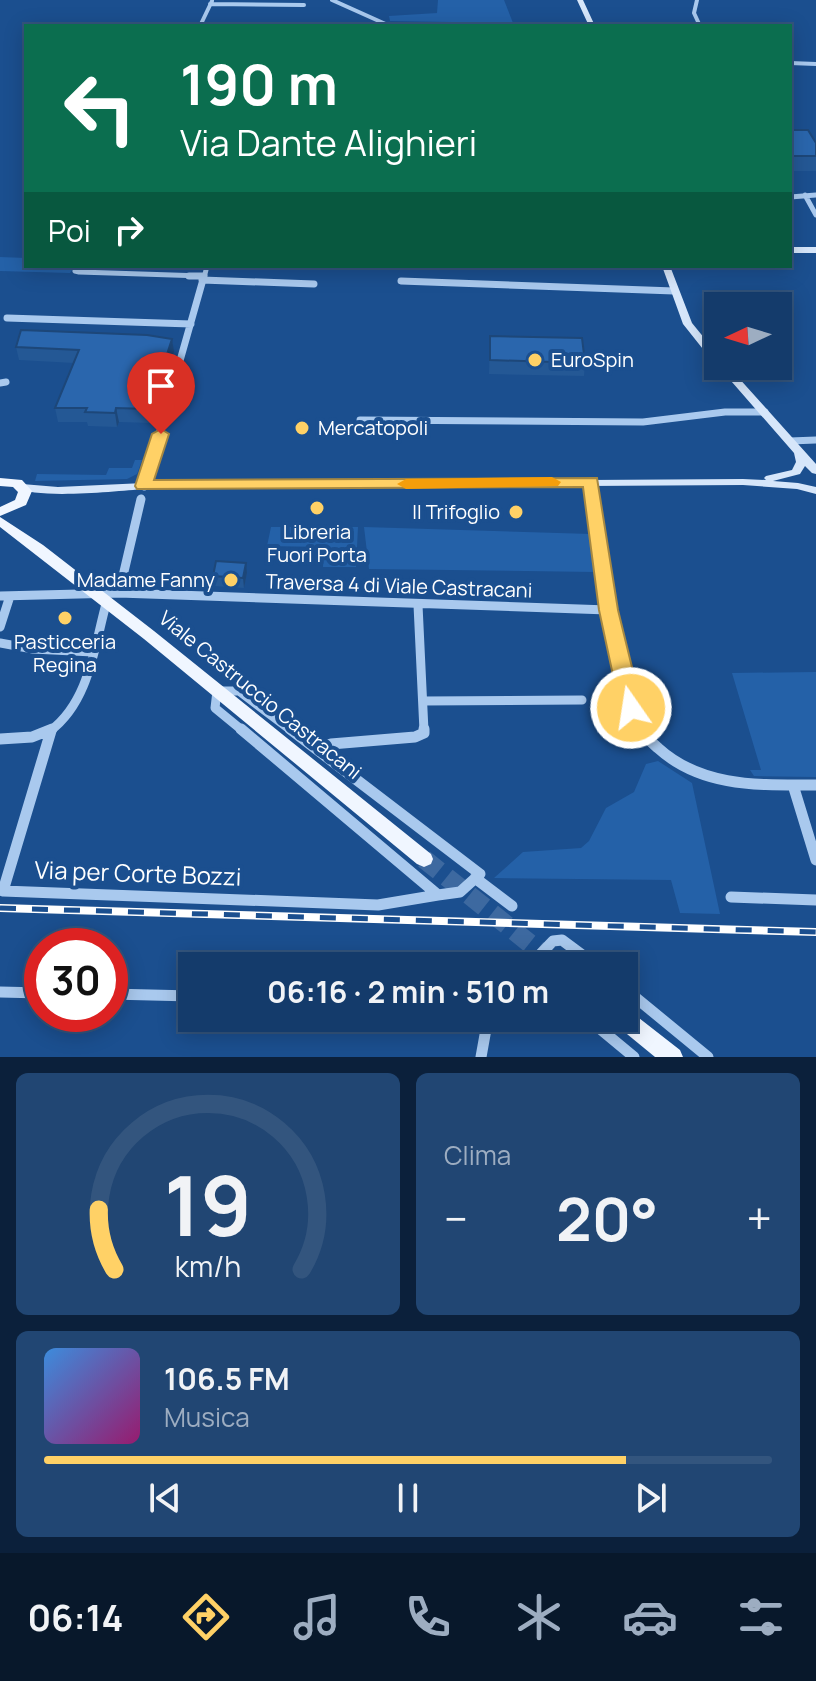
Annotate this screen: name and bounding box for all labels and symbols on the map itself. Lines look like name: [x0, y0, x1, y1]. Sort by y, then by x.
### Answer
north arrow: [704, 292, 792, 380]
place label: EuroSpin: [551, 346, 634, 373]
marker: EuroSpin: [526, 351, 544, 369]
pin: [127, 352, 195, 434]
place label: Mercatopoli: [318, 414, 428, 441]
marker: Mercatopoli: [293, 419, 311, 437]
place label: Il Trifoglio: [412, 498, 500, 525]
marker: Libreria Fuori Porta: [308, 499, 326, 517]
marker: Il Trifoglio: [507, 503, 525, 521]
place label: Libreria Fuori Porta: [267, 518, 367, 568]
place label: Madame Fanny: [77, 566, 215, 593]
street label: Traversa 4 di Viale Castracani: [265, 567, 533, 604]
marker: Madame Fanny: [222, 571, 240, 589]
street label: Viale Castruccio Castracani: [153, 604, 367, 785]
marker: Pasticceria Regina: [56, 609, 74, 627]
place label: Pasticceria Regina: [14, 628, 116, 678]
position arrow: [589, 666, 673, 750]
street label: Via per Corte Bozzi: [34, 852, 242, 893]
speed limit sign: 30: [24, 928, 128, 1032]

